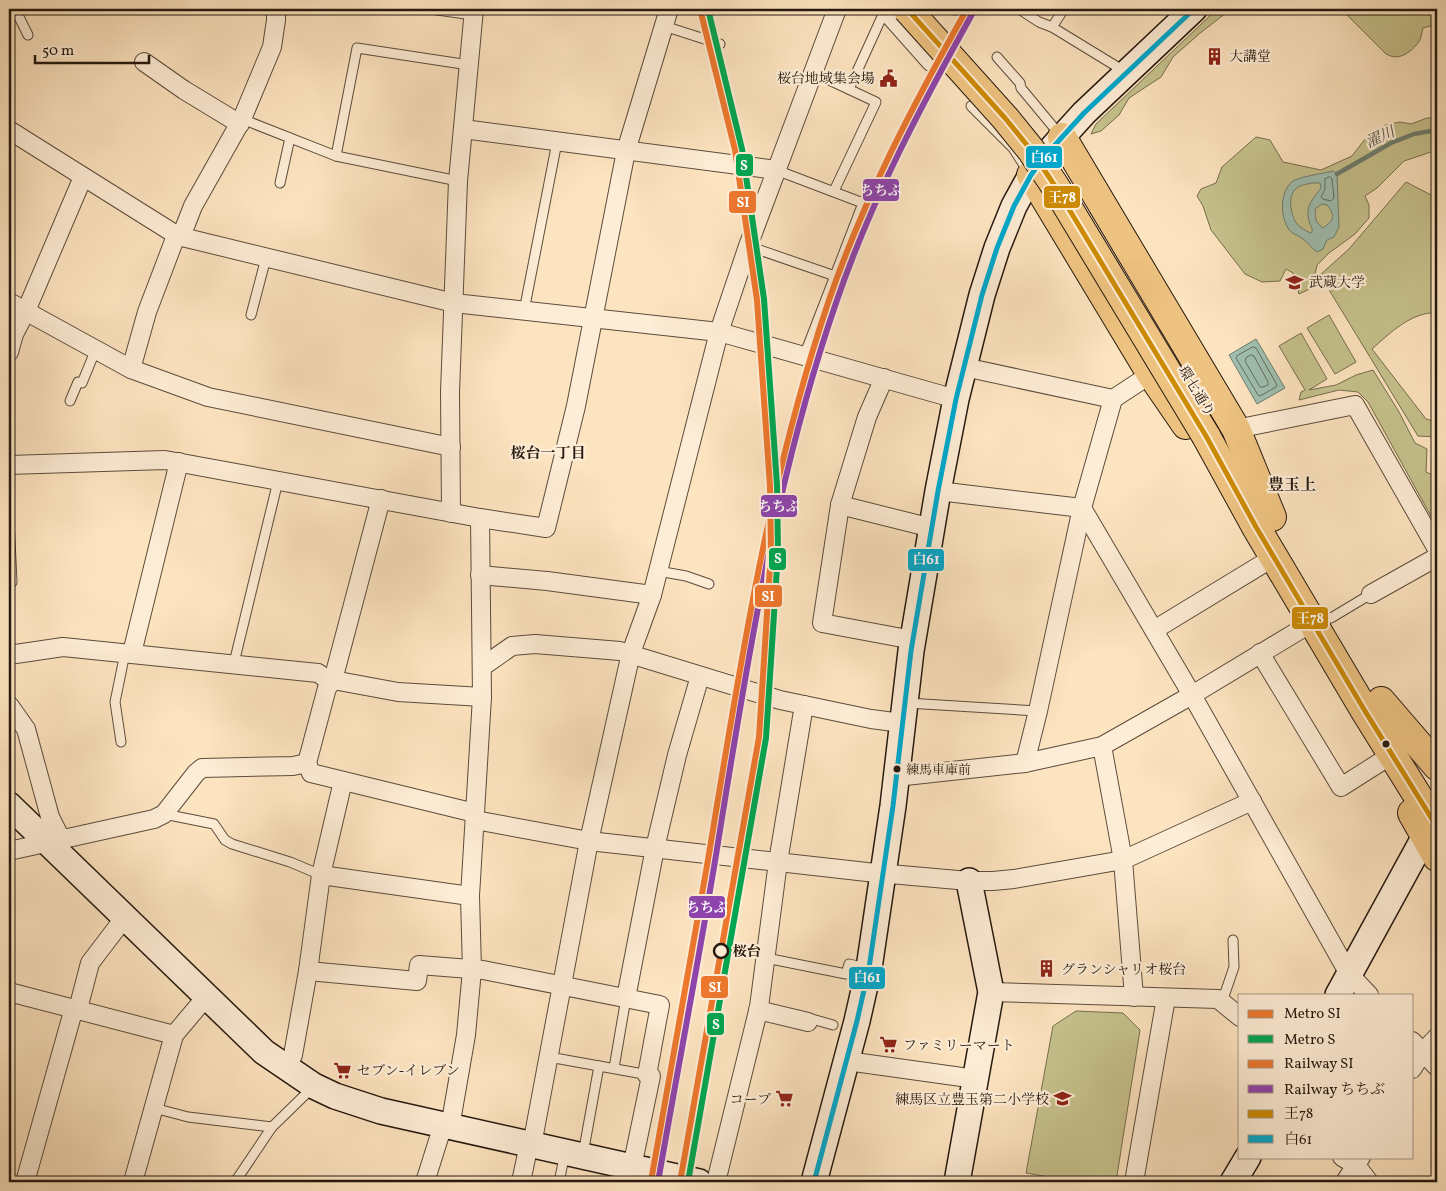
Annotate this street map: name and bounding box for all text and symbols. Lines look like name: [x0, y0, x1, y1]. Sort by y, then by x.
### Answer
scale bar: [35, 32, 149, 64]
text: 50 m: [42, 41, 74, 62]
building icon: 大講堂: [1205, 46, 1225, 66]
place label: 大講堂: [1229, 48, 1271, 67]
public building icon: 桜台地域集会場: [879, 68, 899, 88]
place label: 桜台地域集会場: [777, 70, 875, 89]
water label: 濯川: [1363, 122, 1400, 154]
line badge: 白61: [1025, 145, 1063, 169]
text: 白61: [1030, 149, 1058, 168]
line badge: S: [735, 153, 754, 177]
text: S: [740, 157, 748, 176]
line badge: ちちぶ: [862, 178, 900, 202]
text: ちちぶ: [860, 182, 902, 201]
line badge: 王78: [1043, 185, 1081, 209]
text: 王78: [1048, 189, 1076, 208]
line badge: SI: [728, 190, 757, 214]
text: SI: [736, 194, 750, 213]
school or university icon: 武蔵大学: [1285, 272, 1305, 292]
place label: 武蔵大学: [1309, 274, 1365, 293]
street label: 環七通り: [1173, 363, 1218, 421]
district label: 桜台一丁目: [510, 444, 586, 465]
district label: 豊玉上: [1268, 475, 1316, 497]
line badge: ちちぶ: [760, 494, 798, 518]
text: ちちぶ: [758, 498, 800, 517]
line badge: S: [768, 547, 787, 571]
line badge: 白61: [907, 548, 945, 572]
text: S: [774, 550, 782, 569]
text: 白61: [912, 551, 940, 570]
line badge: SI: [754, 584, 783, 608]
text: SI: [761, 588, 775, 607]
line badge: 王78: [1291, 606, 1329, 630]
text: 王78: [1296, 610, 1324, 629]
unlabelled marker: [1381, 739, 1391, 749]
place label: 練馬車庫前: [906, 762, 971, 780]
marker: 練馬車庫前: [892, 764, 902, 774]
line badge: ちちぶ: [688, 895, 726, 919]
text: ちちぶ: [686, 899, 728, 918]
marker: 桜台: [713, 943, 729, 959]
place label: 桜台: [733, 943, 761, 962]
building icon: グランシャリオ桜台: [1037, 959, 1057, 979]
place label: グランシャリオ桜台: [1061, 961, 1186, 980]
line badge: 白61: [848, 966, 886, 990]
text: 白61: [853, 969, 881, 988]
line badge: SI: [700, 975, 729, 999]
text: SI: [708, 979, 722, 998]
legend: [1238, 994, 1414, 1158]
text: Metro SI: [1284, 1004, 1341, 1025]
line badge: S: [706, 1012, 725, 1036]
text: S: [712, 1016, 720, 1035]
text: Metro S: [1284, 1030, 1336, 1051]
supermarket icon: ファミリーマート: [879, 1035, 899, 1055]
place label: ファミリーマート: [903, 1037, 1015, 1056]
text: Railway SI: [1284, 1054, 1354, 1075]
supermarket icon: セブン-イレブン: [333, 1060, 353, 1080]
place label: セブン-イレブン: [357, 1062, 460, 1081]
text: Railway ちちぶ: [1284, 1080, 1385, 1101]
supermarket icon: コープ: [775, 1089, 795, 1109]
school or university icon: 練馬区立豊玉第二小学校: [1053, 1089, 1073, 1109]
place label: コープ: [730, 1091, 771, 1110]
place label: 練馬区立豊玉第二小学校: [895, 1091, 1049, 1110]
text: 王78: [1284, 1104, 1313, 1125]
text: 白61: [1284, 1130, 1312, 1151]

